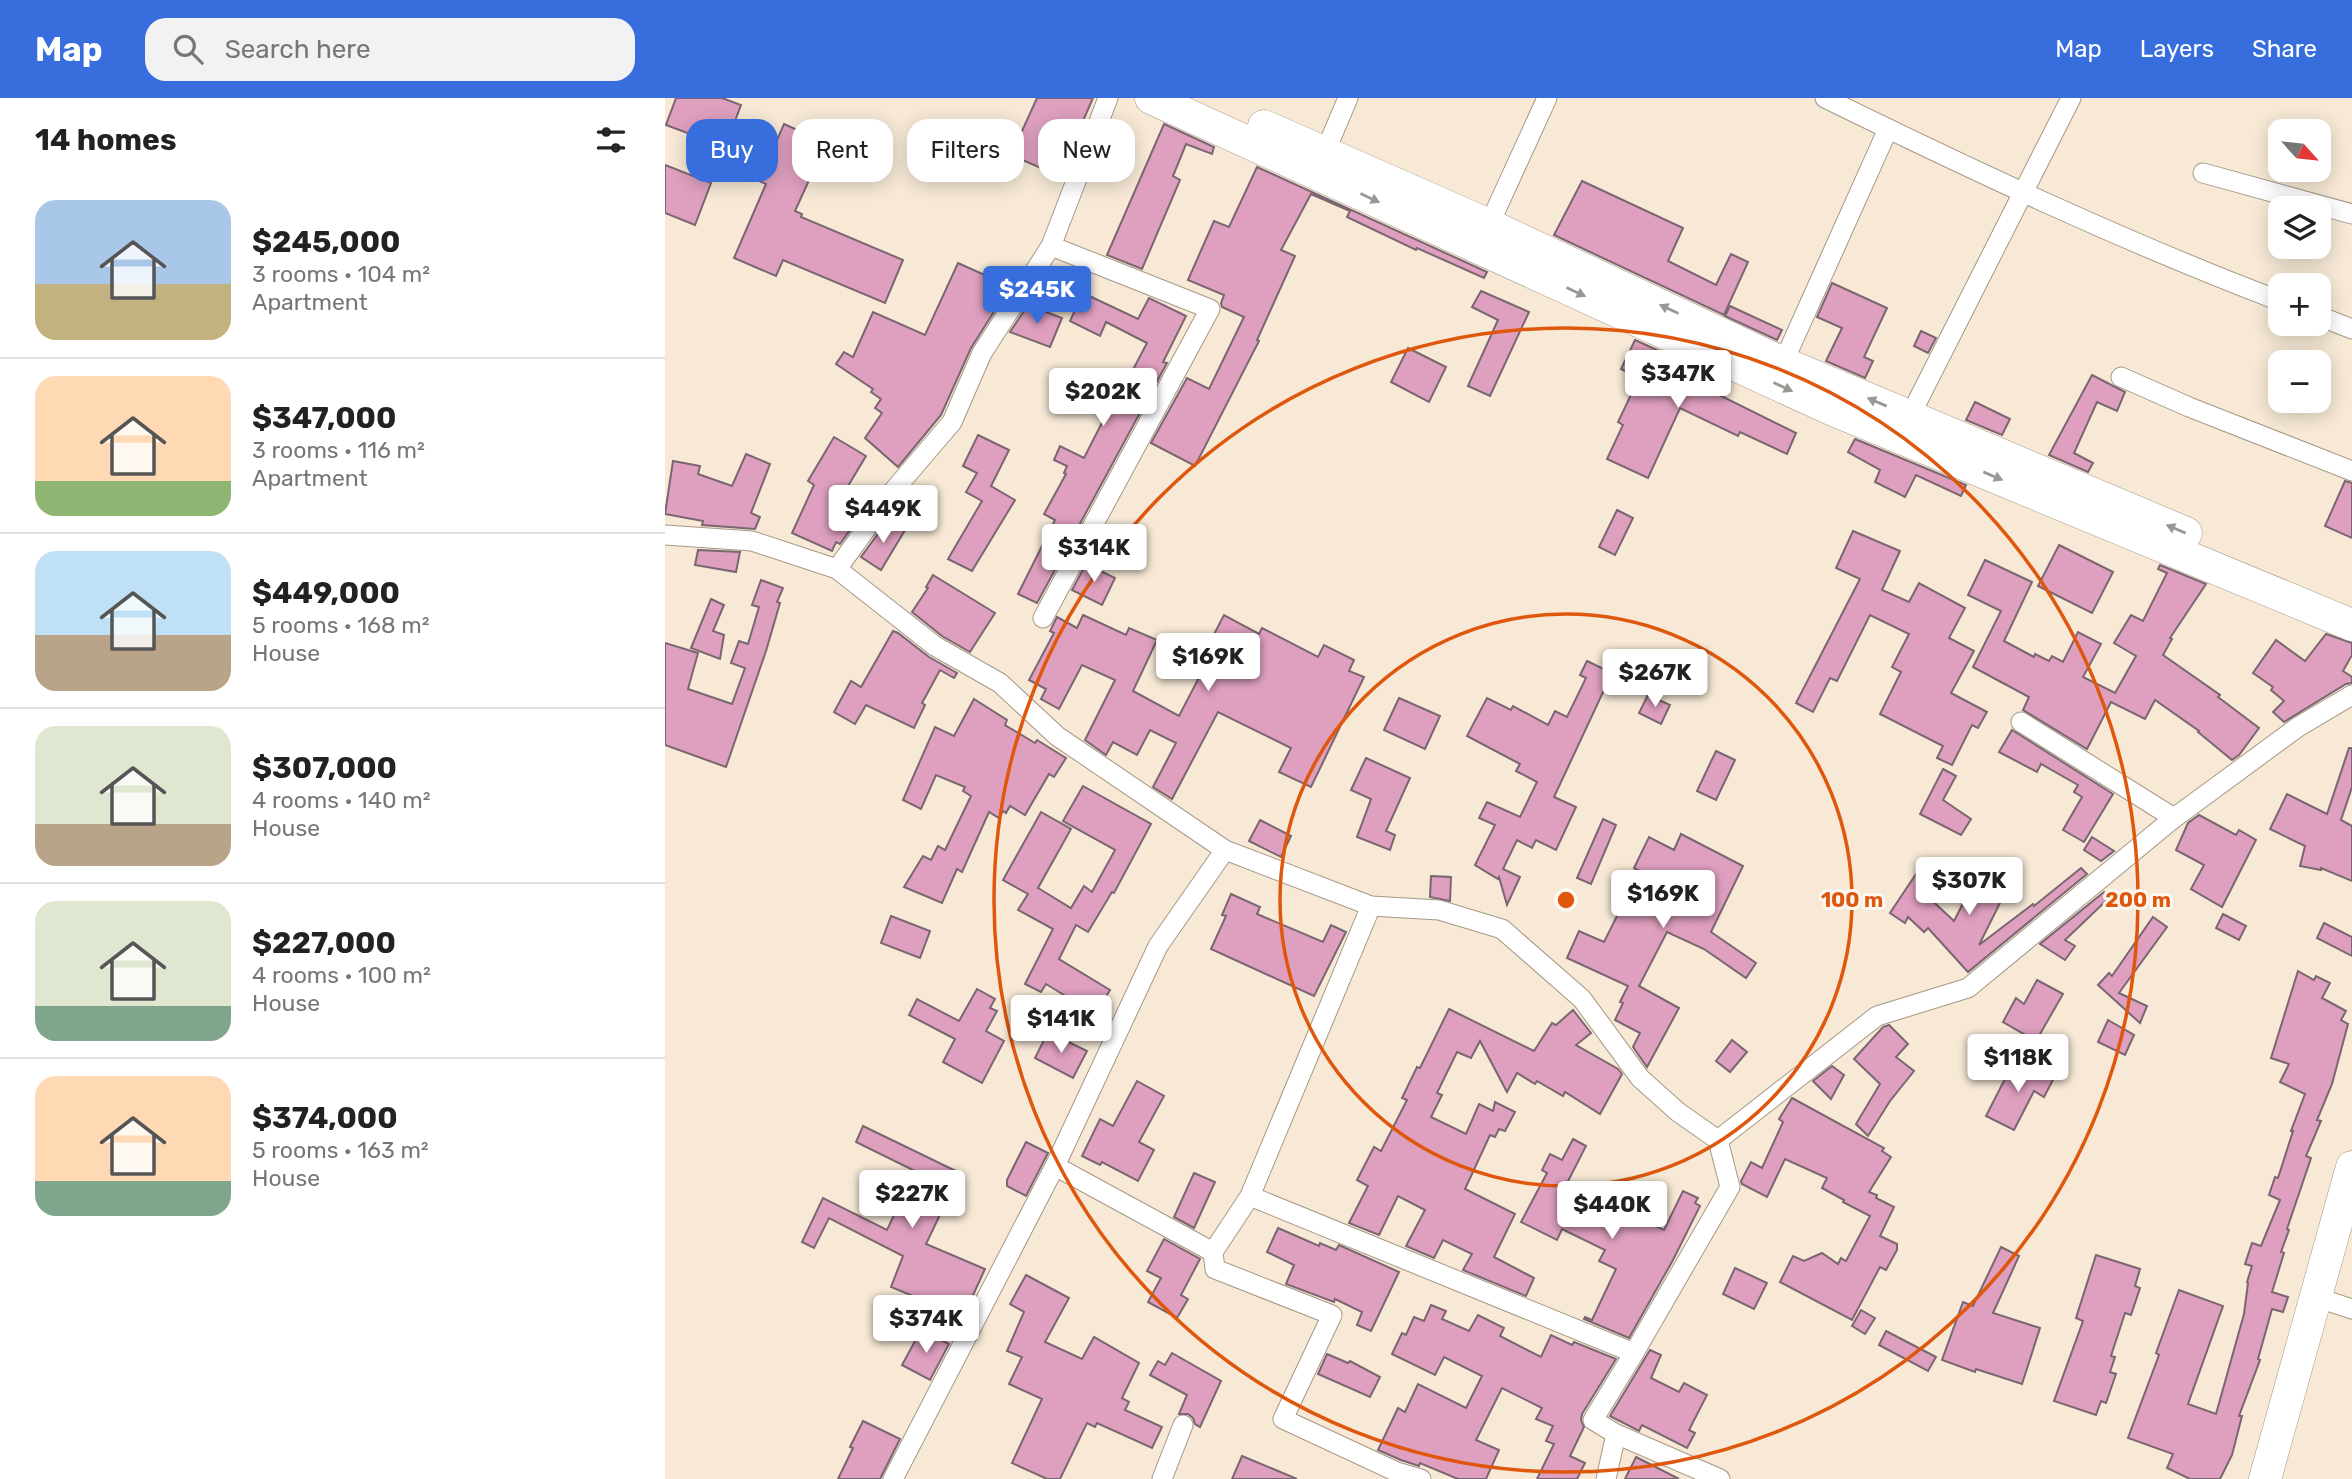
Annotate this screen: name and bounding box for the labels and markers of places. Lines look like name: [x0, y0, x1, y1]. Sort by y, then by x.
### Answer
pin: $245K: [988, 266, 1086, 326]
pin: $347K: [1629, 350, 1727, 410]
pin: $202K: [1054, 368, 1152, 428]
pin: $449K: [834, 486, 932, 545]
pin: $314K: [1045, 524, 1143, 584]
pin: $169K: [1159, 634, 1257, 693]
pin: $267K: [1606, 650, 1704, 709]
pin: $307K: [1920, 858, 2018, 917]
pin: $169K: [1614, 870, 1712, 930]
centre of rings: [1554, 888, 1578, 912]
pin: $141K: [1012, 996, 1110, 1055]
pin: $118K: [1969, 1034, 2067, 1094]
pin: $227K: [863, 1170, 961, 1230]
pin: $440K: [1563, 1182, 1661, 1241]
pin: $374K: [877, 1296, 975, 1355]

